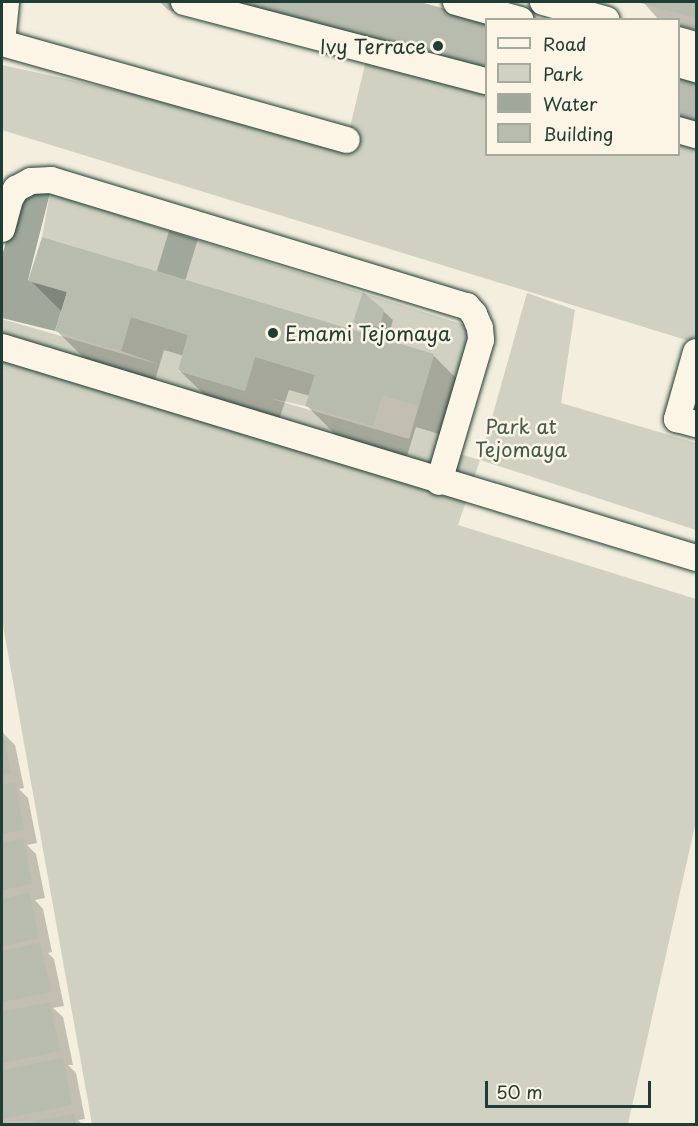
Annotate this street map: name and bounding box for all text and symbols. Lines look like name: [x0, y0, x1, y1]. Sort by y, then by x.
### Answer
legend: [485, 18, 680, 156]
text: Road: [543, 30, 587, 57]
place label: Ivy Terrace: [319, 34, 426, 58]
marker: Ivy Terrace: [431, 39, 445, 53]
text: Park: [543, 60, 583, 87]
text: Water: [543, 90, 597, 117]
text: Building: [543, 120, 613, 147]
place label: Emami Tejomaya: [285, 321, 450, 345]
marker: Emami Tejomaya: [266, 326, 280, 340]
park label: Park at Tejomaya: [475, 415, 567, 462]
scale bar: [488, 1069, 654, 1107]
text: 50 m: [496, 1078, 543, 1105]

